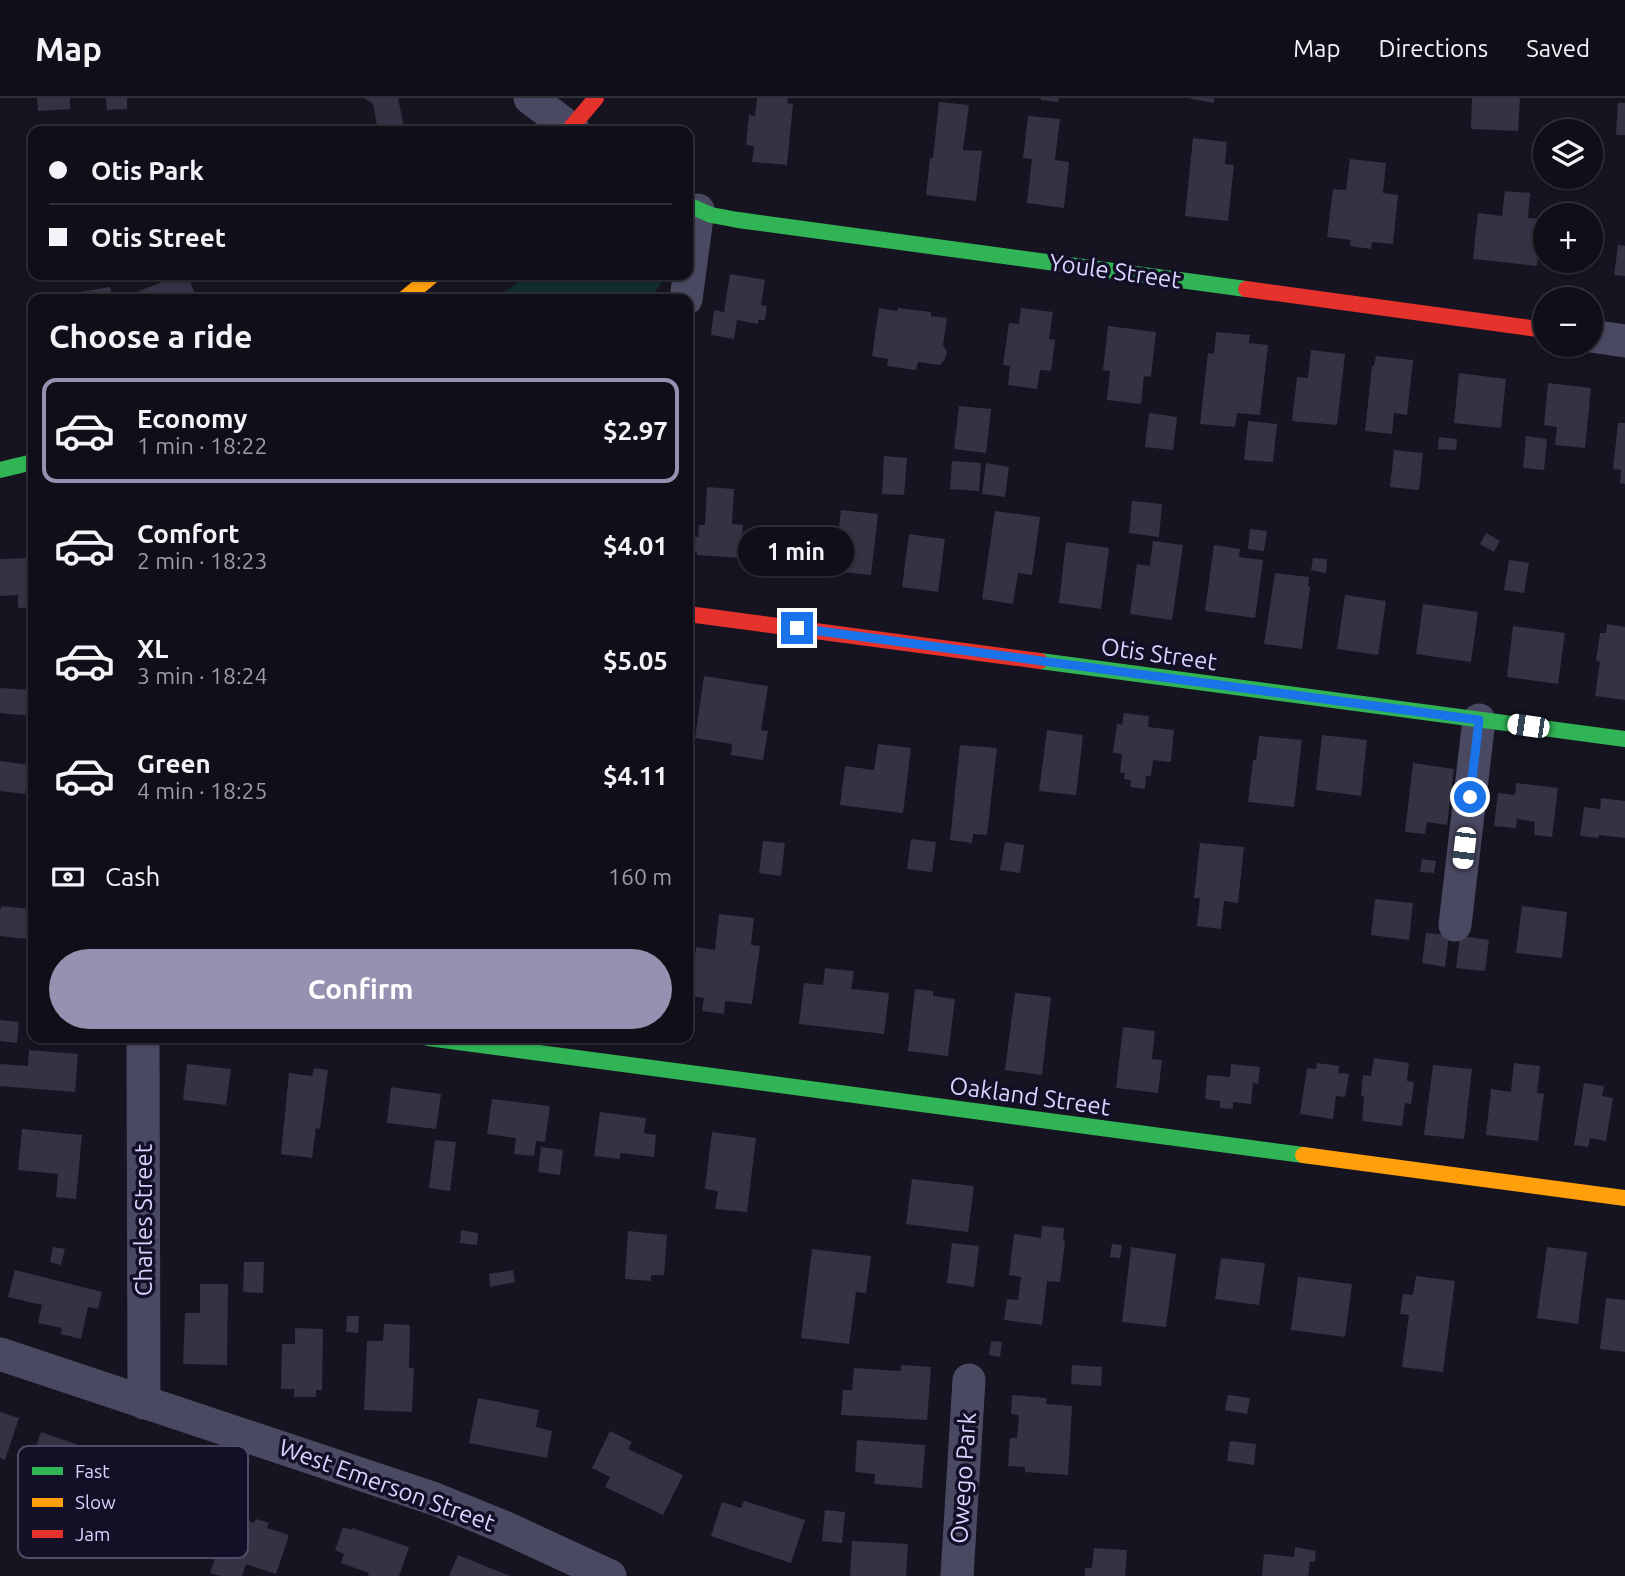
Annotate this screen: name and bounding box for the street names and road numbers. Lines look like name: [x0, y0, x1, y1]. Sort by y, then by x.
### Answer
street label: Youle Street: [1047, 248, 1183, 294]
street label: Otis Street: [1099, 633, 1219, 676]
street label: Oakland Street: [948, 1071, 1113, 1121]
street label: Charles Street: [130, 1143, 157, 1296]
street label: Owego Park: [945, 1411, 981, 1545]
street label: West Emerson Street: [275, 1433, 499, 1537]

